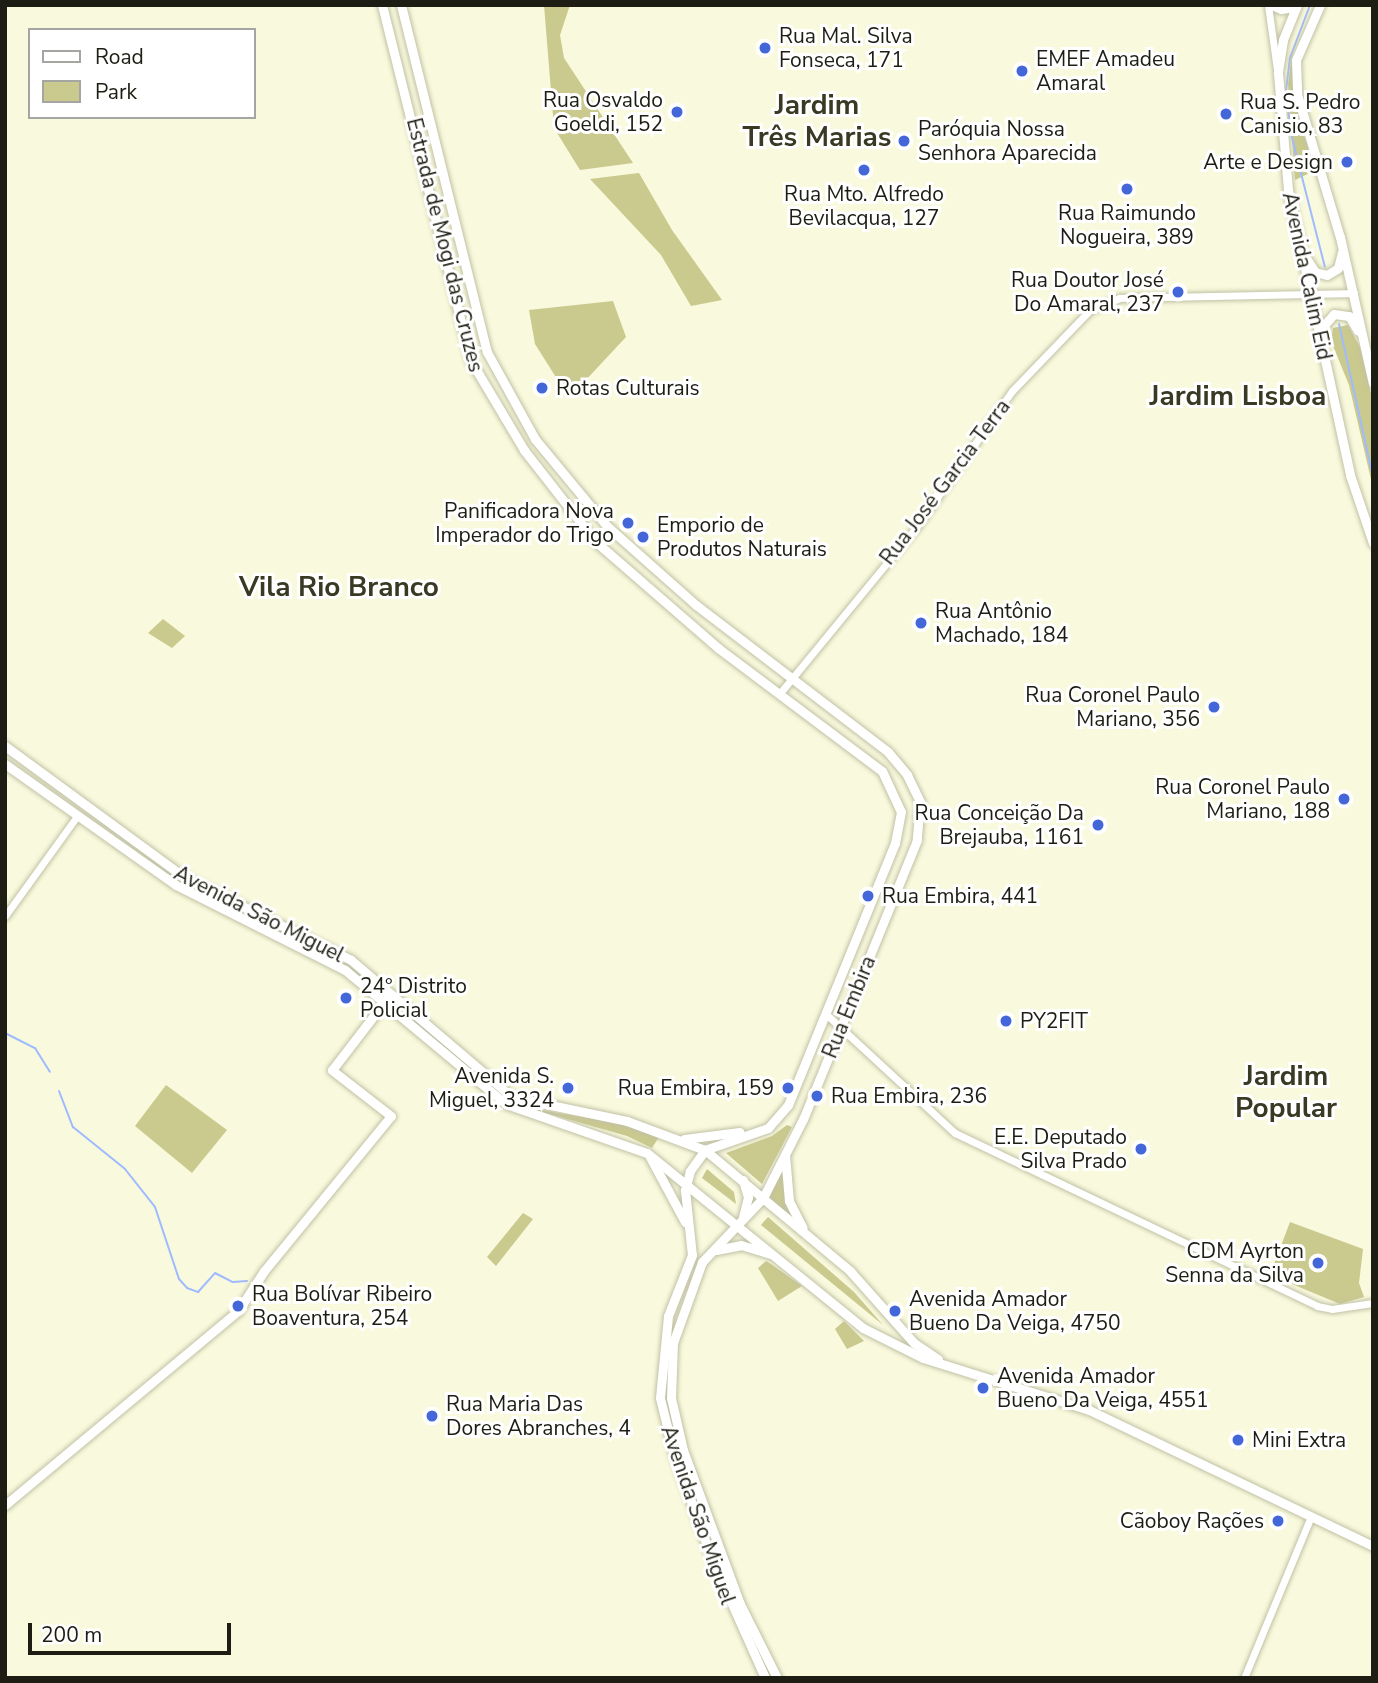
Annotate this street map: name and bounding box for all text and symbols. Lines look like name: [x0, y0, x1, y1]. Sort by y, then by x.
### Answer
place label: Rua Mal. Silva Fonseca, 171: [779, 23, 913, 73]
legend: [28, 28, 256, 119]
marker: Rua Mal. Silva Fonseca, 171: [757, 40, 773, 56]
text: Road: [95, 43, 144, 71]
place label: EMEF Amadeu Amaral: [1036, 46, 1175, 96]
marker: EMEF Amadeu Amaral: [1014, 63, 1030, 79]
text: Park: [95, 78, 137, 106]
place label: Rua Osvaldo Goeldi, 152: [543, 87, 663, 137]
district label: Jardim Três Marias: [742, 88, 892, 154]
place label: Rua S. Pedro Canisio, 83: [1240, 89, 1361, 139]
marker: Rua Osvaldo Goeldi, 152: [669, 104, 685, 120]
marker: Rua S. Pedro Canisio, 83: [1218, 106, 1234, 122]
street label: Estrada de Mogi das Cruzes: [401, 115, 489, 375]
place label: Paróquia Nossa Senhora Aparecida: [918, 116, 1097, 166]
marker: Paróquia Nossa Senhora Aparecida: [896, 133, 912, 149]
place label: Arte e Design: [1203, 149, 1333, 175]
marker: Arte e Design: [1339, 154, 1355, 170]
marker: Rua Mto. Alfredo Bevilacqua, 127: [856, 162, 872, 178]
place label: Rua Mto. Alfredo Bevilacqua, 127: [784, 181, 944, 231]
marker: Rua Raimundo Nogueira, 389: [1119, 181, 1135, 197]
street label: Avenida Calim Eid: [1277, 190, 1337, 362]
place label: Rua Raimundo Nogueira, 389: [1058, 200, 1196, 250]
place label: Rua Doutor José Do Amaral, 237: [1011, 267, 1164, 317]
marker: Rua Doutor José Do Amaral, 237: [1170, 284, 1186, 300]
place label: Rotas Culturais: [556, 375, 700, 401]
district label: Jardim Lisboa: [1150, 379, 1326, 413]
marker: Rotas Culturais: [534, 380, 550, 396]
street label: Rua José Garcia Terra: [875, 394, 1015, 570]
place label: Panificadora Nova Imperador do Trigo: [435, 498, 614, 548]
place label: Emporio de Produtos Naturais: [657, 512, 827, 562]
marker: Panificadora Nova Imperador do Trigo: [620, 515, 636, 531]
marker: Emporio de Produtos Naturais: [635, 529, 651, 545]
district label: Vila Rio Branco: [239, 570, 439, 604]
place label: Rua Antônio Machado, 184: [935, 598, 1068, 648]
marker: Rua Antônio Machado, 184: [913, 615, 929, 631]
place label: Rua Coronel Paulo Mariano, 356: [1025, 682, 1200, 732]
marker: Rua Coronel Paulo Mariano, 356: [1206, 699, 1222, 715]
place label: Rua Coronel Paulo Mariano, 188: [1155, 774, 1330, 824]
marker: Rua Coronel Paulo Mariano, 188: [1336, 791, 1352, 807]
place label: Rua Conceição Da Brejauba, 1161: [915, 800, 1084, 850]
marker: Rua Conceição Da Brejauba, 1161: [1090, 817, 1106, 833]
street label: Avenida São Miguel: [170, 860, 348, 968]
place label: Rua Embira, 441: [882, 883, 1038, 909]
marker: Rua Embira, 441: [860, 888, 876, 904]
street label: Rua Embira: [817, 952, 881, 1062]
place label: 24º Distrito Policial: [360, 973, 467, 1023]
marker: 24º Distrito Policial: [338, 990, 354, 1006]
place label: PY2FIT: [1020, 1008, 1088, 1034]
marker: PY2FIT: [998, 1013, 1014, 1029]
district label: Jardim Popular: [1235, 1059, 1337, 1125]
place label: Avenida S. Miguel, 3324: [429, 1063, 554, 1113]
place label: Rua Embira, 159: [618, 1075, 774, 1101]
marker: Avenida S. Miguel, 3324: [560, 1080, 576, 1096]
marker: Rua Embira, 159: [780, 1080, 796, 1096]
place label: Rua Embira, 236: [831, 1083, 987, 1109]
marker: Rua Embira, 236: [809, 1088, 825, 1104]
place label: E.E. Deputado Silva Prado: [994, 1124, 1127, 1174]
marker: E.E. Deputado Silva Prado: [1133, 1141, 1149, 1157]
place label: CDM Ayrton Senna da Silva: [1165, 1238, 1304, 1288]
marker: CDM Ayrton Senna da Silva: [1310, 1255, 1326, 1271]
place label: Rua Bolívar Ribeiro Boaventura, 254: [252, 1281, 432, 1331]
place label: Avenida Amador Bueno Da Veiga, 4750: [909, 1286, 1121, 1336]
marker: Rua Bolívar Ribeiro Boaventura, 254: [230, 1298, 246, 1314]
marker: Avenida Amador Bueno Da Veiga, 4750: [887, 1303, 903, 1319]
place label: Avenida Amador Bueno Da Veiga, 4551: [997, 1363, 1209, 1413]
marker: Avenida Amador Bueno Da Veiga, 4551: [975, 1380, 991, 1396]
place label: Rua Maria Das Dores Abranches, 4: [446, 1391, 631, 1441]
marker: Rua Maria Das Dores Abranches, 4: [424, 1408, 440, 1424]
street label: Avenida São Miguel: [656, 1422, 740, 1608]
place label: Mini Extra: [1252, 1427, 1346, 1453]
marker: Mini Extra: [1230, 1432, 1246, 1448]
place label: Cãoboy Rações: [1120, 1508, 1264, 1534]
marker: Cãoboy Rações: [1270, 1513, 1286, 1529]
scale bar: [32, 1610, 234, 1654]
text: 200 m: [41, 1621, 102, 1649]

